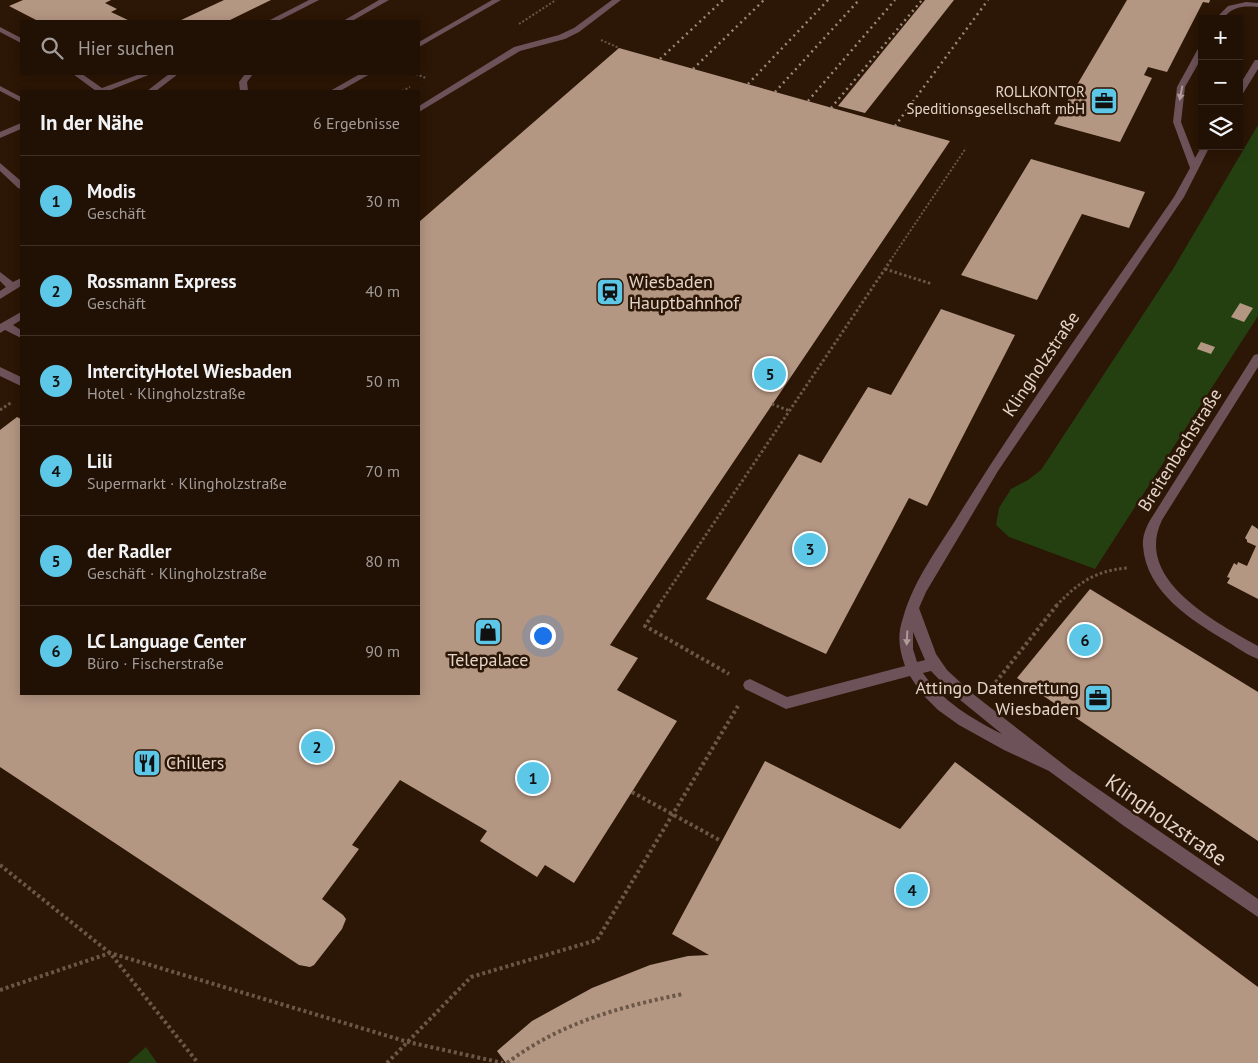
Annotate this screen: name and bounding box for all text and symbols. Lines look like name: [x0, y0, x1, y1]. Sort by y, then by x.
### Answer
map controls: [1198, 15, 1243, 150]
button: +: [1198, 15, 1243, 60]
search box: [20, 20, 420, 75]
icon: search: [38, 34, 66, 62]
text: Hier suchen: [78, 36, 174, 60]
button: −: [1198, 60, 1243, 105]
place label: ROLLKONTOR Speditionsgesellschaft mbH: [906, 82, 1085, 118]
one-way arrow: [1176, 85, 1184, 101]
office icon: ROLLKONTOR Speditionsgesellschaft mbH: [1089, 86, 1119, 116]
button: layers: [1198, 105, 1243, 150]
text: In der Nähe: [40, 109, 144, 136]
text: 6 Ergebnisse: [313, 113, 400, 133]
text: Modis: [87, 179, 136, 203]
text: 1: [51, 191, 61, 211]
text: 30 m: [365, 191, 400, 211]
text: Geschäft: [87, 203, 146, 223]
text: Rossmann Express: [87, 269, 237, 293]
place label: Wiesbaden Hauptbahnhof: [629, 270, 740, 314]
station icon: Wiesbaden Hauptbahnhof: [595, 277, 625, 307]
text: 2: [51, 281, 61, 301]
text: 40 m: [365, 281, 400, 301]
text: Geschäft: [87, 293, 146, 313]
street label: Klingholzstraße: [997, 307, 1084, 421]
pin: 5: [754, 355, 786, 393]
text: IntercityHotel Wiesbaden: [87, 359, 292, 383]
text: 3: [51, 371, 61, 391]
text: 50 m: [365, 371, 400, 391]
text: Hotel · Klingholzstraße: [87, 383, 246, 403]
street label: Breitenbachstraße: [1133, 384, 1227, 515]
text: Lili: [87, 449, 113, 473]
text: 4: [51, 461, 61, 481]
text: 70 m: [365, 461, 400, 481]
text: Supermarkt · Klingholzstraße: [87, 473, 287, 493]
pin: 3: [794, 530, 826, 568]
text: der Radler: [87, 539, 171, 563]
text: 5: [51, 551, 61, 571]
text: 80 m: [365, 551, 400, 571]
text: Geschäft · Klingholzstraße: [87, 563, 267, 583]
shop icon: Telepalace: [473, 617, 503, 647]
pin: 6: [1069, 621, 1101, 659]
your location: [530, 623, 556, 649]
text: LC Language Center: [87, 629, 246, 653]
one-way arrow: [902, 631, 910, 647]
text: 6: [51, 641, 61, 661]
text: 90 m: [365, 641, 400, 661]
place label: Telepalace: [448, 648, 528, 671]
text: Büro · Fischerstraße: [87, 653, 224, 673]
place label: Attingo Datenrettung Wiesbaden: [915, 676, 1079, 720]
office icon: Attingo Datenrettung Wiesbaden: [1083, 683, 1113, 713]
pin: 2: [301, 728, 333, 766]
restaurant icon: Chillers: [132, 748, 162, 778]
place label: Chillers: [166, 751, 224, 774]
pin: 1: [517, 759, 549, 797]
street label: Klingholzstraße: [1100, 768, 1232, 871]
pin: 4: [896, 871, 928, 909]

